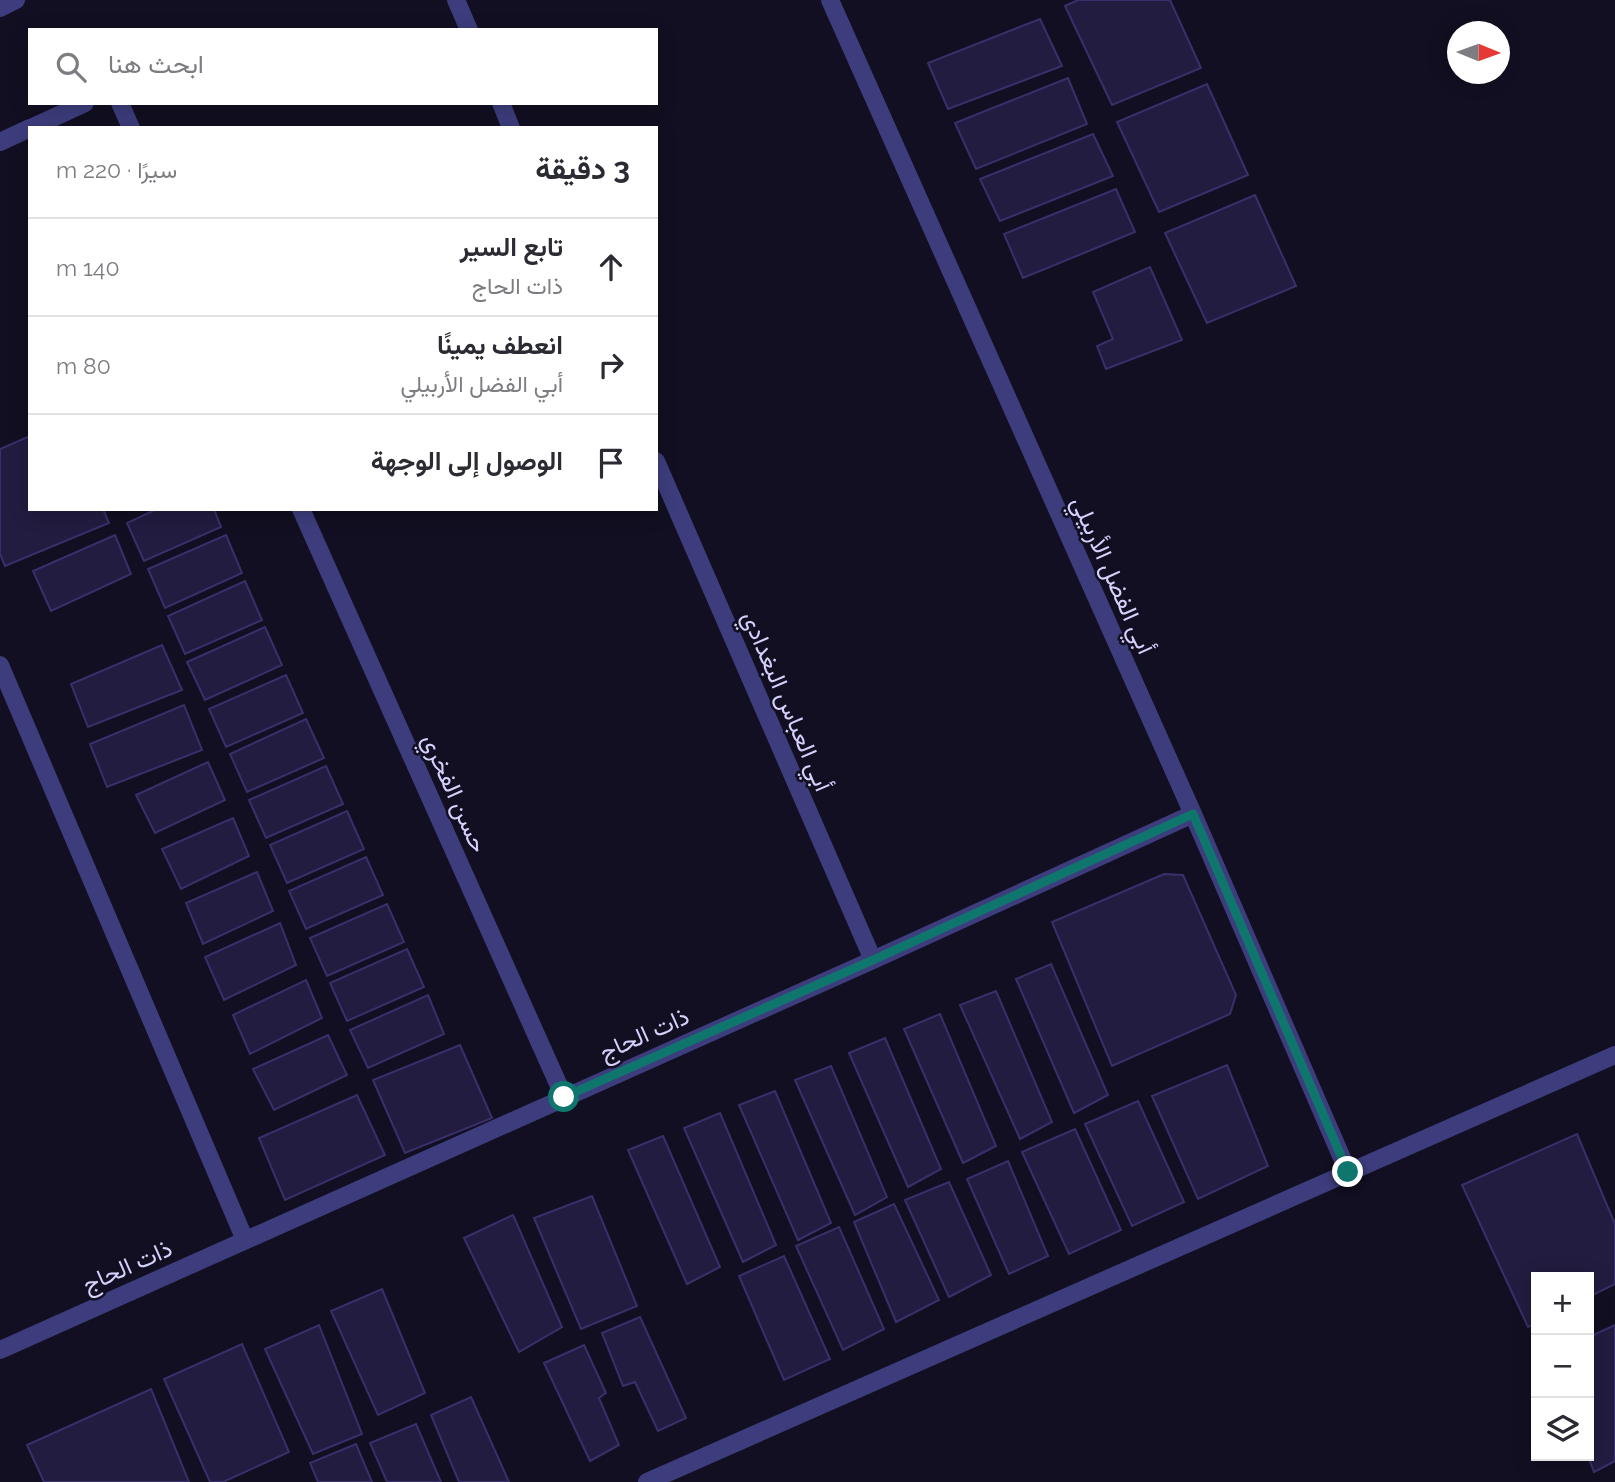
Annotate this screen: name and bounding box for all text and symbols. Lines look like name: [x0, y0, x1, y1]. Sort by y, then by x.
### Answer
north arrow: [1447, 21, 1510, 84]
search box: [28, 28, 658, 105]
icon: search: [52, 48, 90, 86]
text: ابحث هنا: [108, 49, 204, 79]
text: 3 دقيقة: [535, 151, 630, 186]
text: سيرًا · 220 m: [56, 156, 177, 183]
text: تابع السير: [460, 232, 563, 262]
icon: ahead: [592, 248, 630, 286]
text: 140 m: [56, 254, 120, 281]
text: ذات الحاج: [472, 272, 563, 299]
text: انعطف يمينًا: [437, 330, 563, 360]
icon: right: [592, 346, 630, 384]
text: 80 m: [56, 352, 111, 379]
text: أبي الفضل الأربيلي: [400, 370, 563, 397]
icon: arrive: [592, 444, 630, 482]
text: الوصول إلى الوجهة: [371, 446, 563, 476]
street label: أبي الفضل الأربيلي: [1061, 492, 1161, 661]
street label: أبي العباس البغدادي: [731, 606, 838, 798]
street label: حسن الفخري: [411, 729, 494, 859]
street label: ذات الحاج: [595, 1001, 694, 1068]
route start: [548, 1081, 579, 1112]
route end: [1332, 1156, 1363, 1187]
street label: ذات الحاج: [78, 1233, 177, 1300]
map controls: [1531, 1272, 1594, 1461]
button: +: [1531, 1272, 1594, 1335]
button: −: [1531, 1335, 1594, 1398]
button: layers: [1531, 1398, 1594, 1461]

